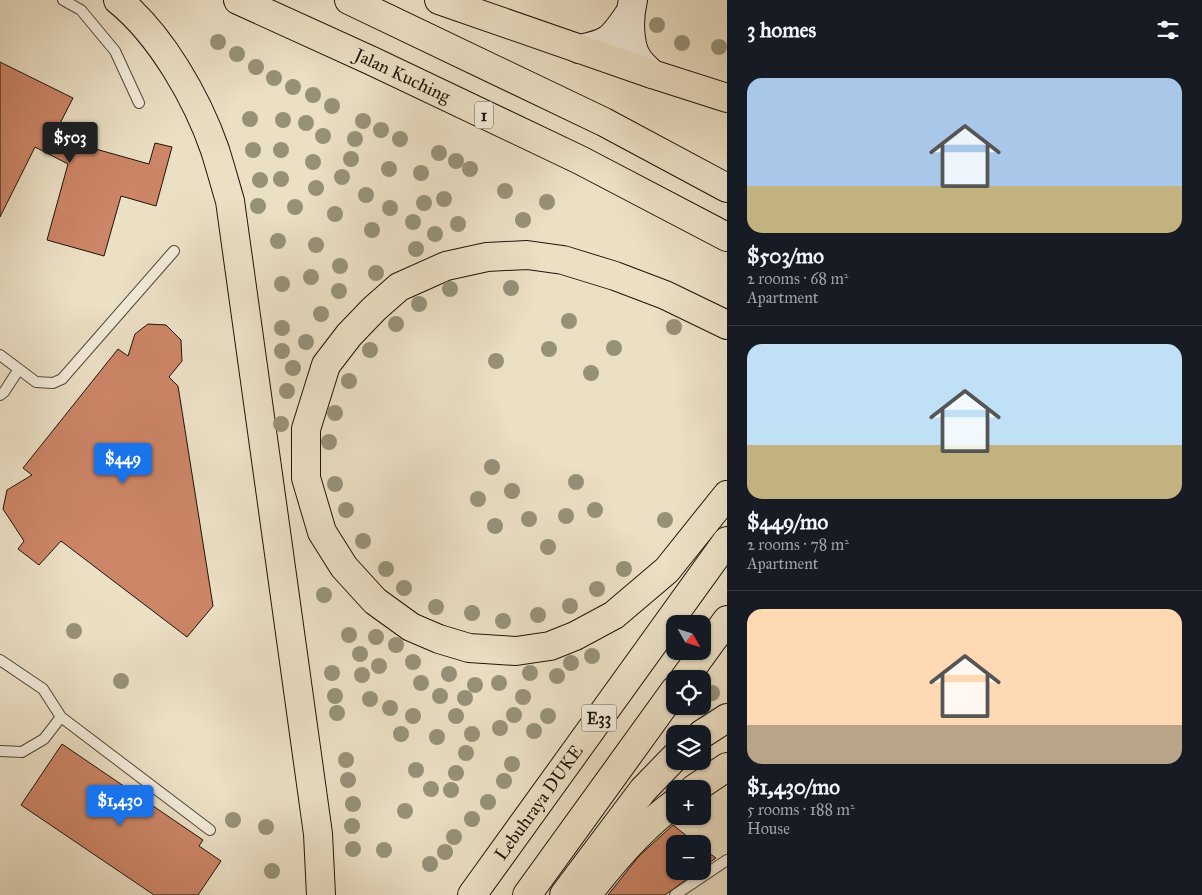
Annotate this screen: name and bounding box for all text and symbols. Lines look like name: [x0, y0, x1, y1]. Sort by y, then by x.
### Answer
icon: filters: [1154, 16, 1182, 44]
text: 3 homes: [747, 17, 816, 43]
street label: Jalan Kuching: [349, 43, 454, 109]
road number: 1: [475, 102, 493, 128]
icon: home: [920, 111, 1010, 201]
pin: $503: [40, 121, 100, 164]
text: $503: [54, 128, 86, 147]
text: $503/mo: [747, 243, 824, 269]
text: 2 rooms · 68 m²: [747, 269, 848, 288]
text: Apartment: [747, 288, 819, 307]
icon: home: [920, 376, 1010, 466]
pin: $449: [93, 442, 153, 485]
text: $449: [105, 449, 141, 468]
text: $449/mo: [747, 509, 828, 535]
text: 2 rooms · 78 m²: [747, 535, 849, 554]
text: Apartment: [747, 554, 819, 573]
north arrow: [666, 615, 711, 660]
map controls: [666, 615, 711, 880]
icon: home: [920, 641, 1010, 731]
button: locate: [666, 670, 711, 715]
road number: E33: [582, 704, 616, 731]
button: layers: [666, 725, 711, 770]
street label: Lebuhraya DUKE: [490, 740, 588, 865]
text: $1,430/mo: [747, 774, 840, 800]
button: +: [666, 780, 711, 825]
pin: $1,430: [79, 784, 161, 827]
text: $1,430: [98, 791, 142, 810]
text: 5 rooms · 188 m²: [747, 800, 855, 819]
text: House: [747, 819, 790, 838]
button: −: [666, 835, 711, 880]

